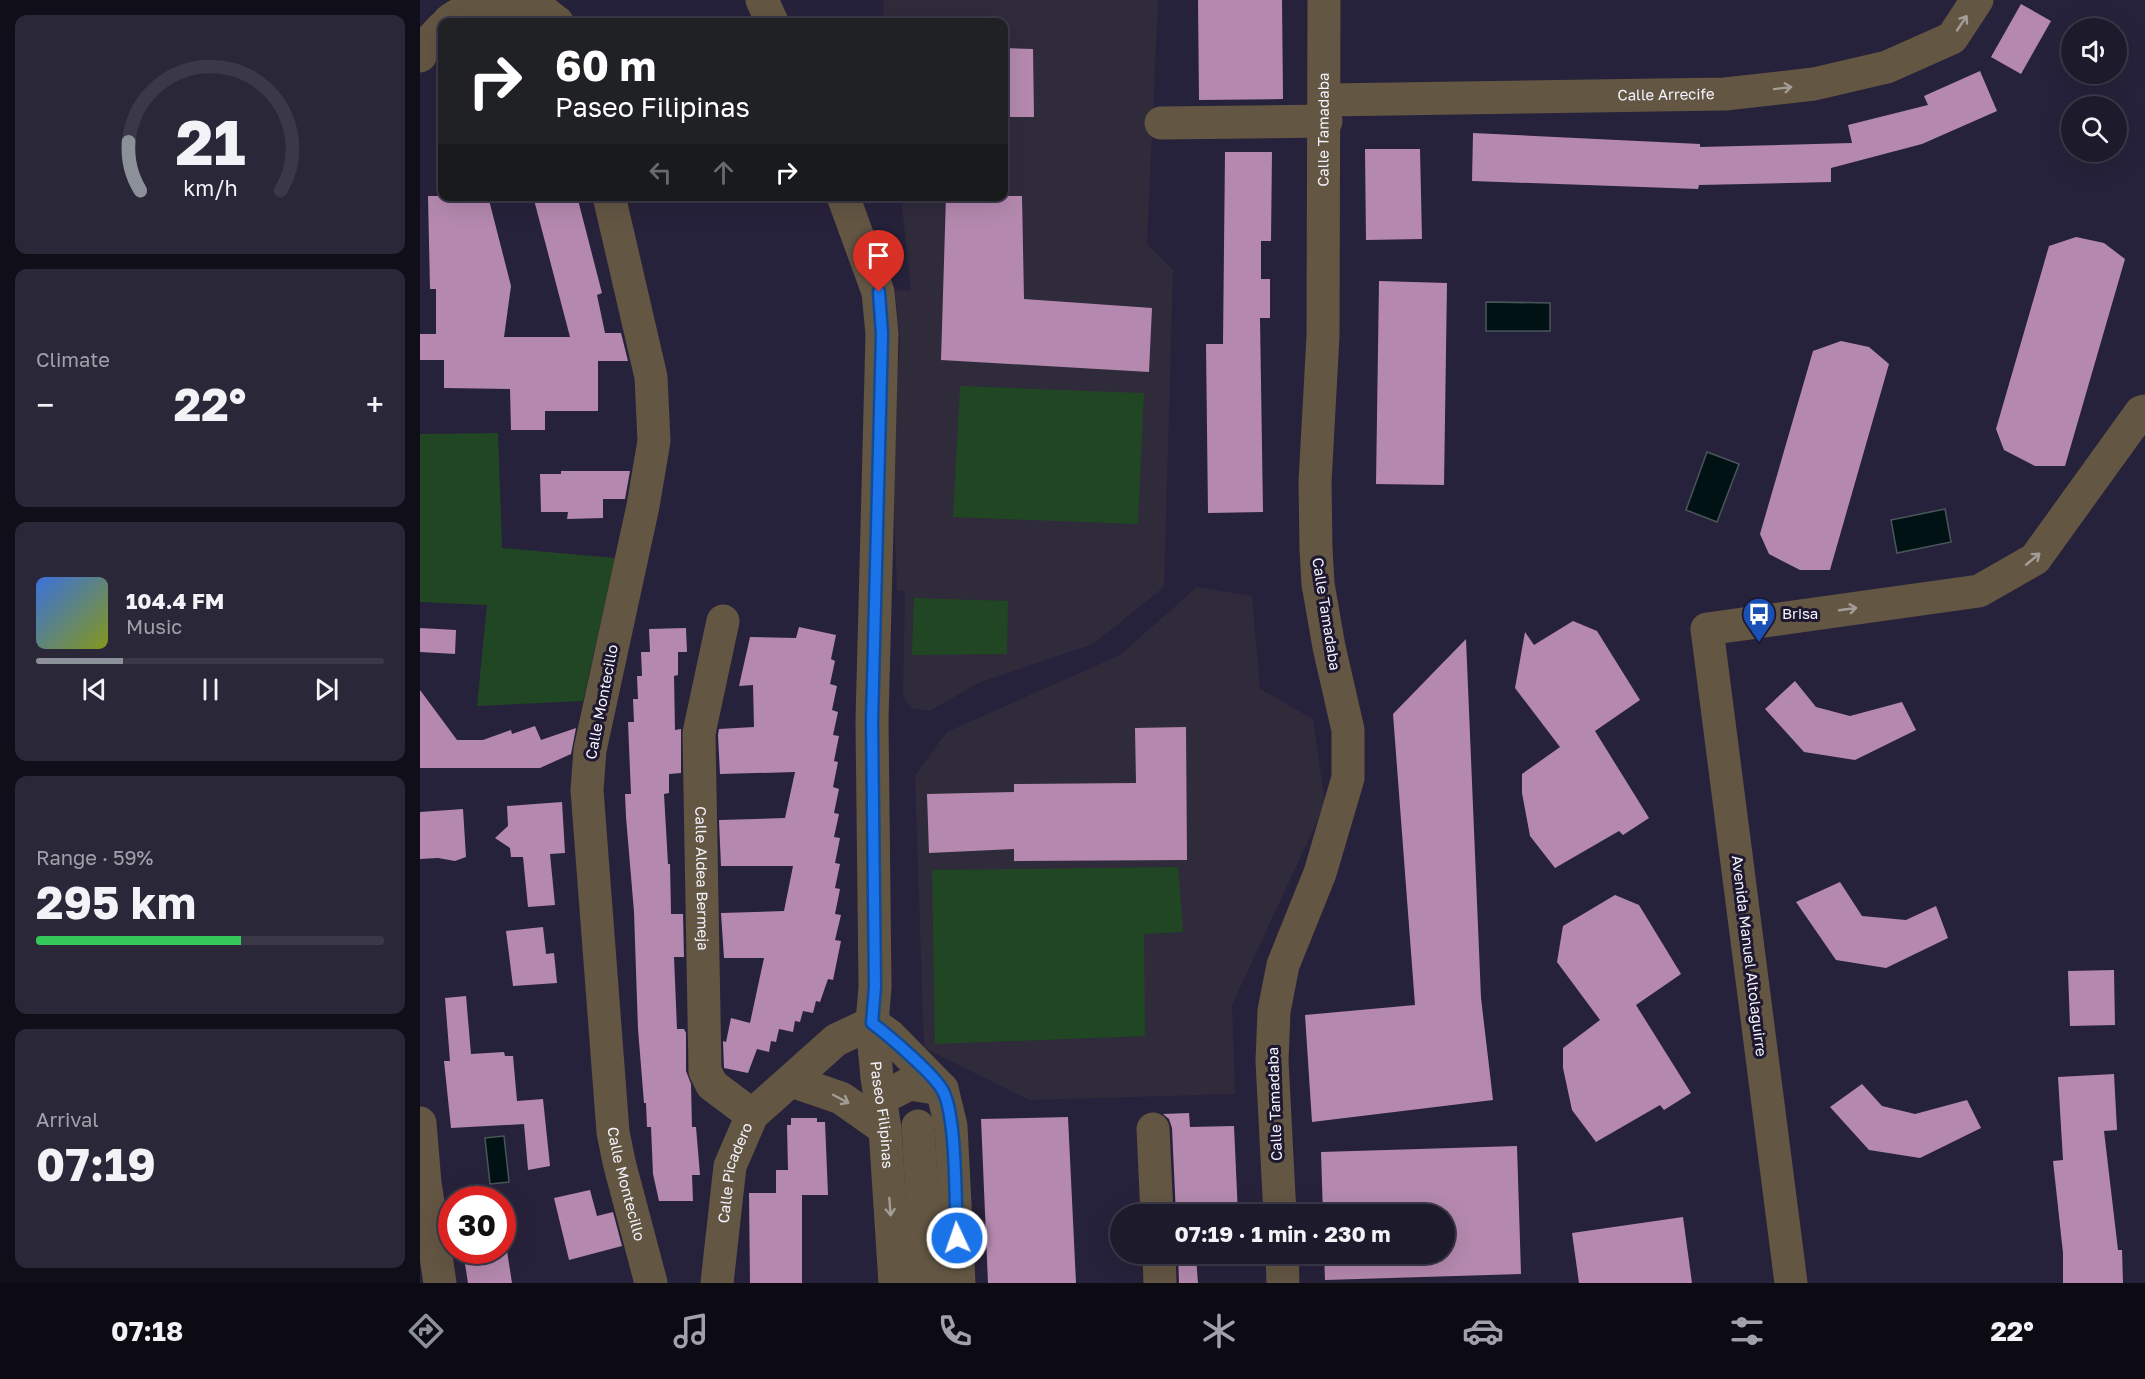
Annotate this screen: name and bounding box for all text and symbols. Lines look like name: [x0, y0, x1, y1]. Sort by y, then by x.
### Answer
one-way arrow: [1956, 15, 1968, 32]
map controls: [2061, 18, 2127, 162]
button: sound: [2061, 18, 2127, 84]
text: 60 m: [555, 40, 656, 90]
icon: right: [456, 42, 534, 120]
street label: Calle Tamadaba: [1313, 73, 1332, 187]
one-way arrow: [1773, 82, 1792, 93]
street label: Calle Arrecife: [1617, 84, 1715, 104]
text: Paseo Filipinas: [555, 91, 750, 123]
button: search: [2061, 96, 2127, 162]
text: 21: [175, 104, 245, 179]
icon: left: [644, 156, 677, 189]
icon: ahead: [707, 156, 740, 189]
icon: right: [770, 156, 803, 189]
text: km/h: [183, 176, 237, 202]
pin: [853, 230, 904, 292]
icon: arrive: [862, 239, 895, 272]
text: Climate: [36, 347, 110, 371]
text: 22°: [174, 377, 246, 431]
text: −: [36, 385, 54, 424]
text: +: [366, 385, 384, 424]
one-way arrow: [2024, 552, 2040, 566]
street label: Calle Tamadaba: [1309, 556, 1345, 672]
text: 104.4 FM: [126, 587, 224, 614]
bus stop icon: Brisa: [1741, 596, 1777, 643]
place label: Brisa: [1782, 604, 1818, 622]
one-way arrow: [1838, 604, 1858, 615]
text: Music: [126, 614, 182, 638]
street label: Calle Montecillo: [581, 643, 621, 761]
icon: previous: [78, 673, 111, 706]
icon: pause: [194, 673, 227, 706]
icon: next: [310, 673, 343, 706]
street label: Calle Aldea Bermeja: [692, 806, 713, 951]
text: Range · 59%: [36, 845, 153, 869]
street label: Avenida Manuel Altolaguirre: [1729, 854, 1771, 1058]
text: 295 km: [36, 875, 196, 929]
street label: Calle Tamadaba: [1263, 1047, 1285, 1161]
street label: Paseo Filipinas: [867, 1060, 898, 1169]
one-way arrow: [832, 1094, 850, 1105]
text: Arrival: [36, 1107, 99, 1131]
street label: Calle Picadero: [714, 1120, 756, 1224]
street label: Calle Montecillo: [605, 1126, 649, 1243]
text: 07:19: [36, 1137, 156, 1191]
speed limit sign: 30: [438, 1186, 516, 1264]
one-way arrow: [885, 1196, 896, 1216]
position arrow: [925, 1206, 989, 1270]
text: 07:19 · 1 min · 230 m: [1174, 1220, 1391, 1247]
icon: directions: [405, 1310, 447, 1352]
icon: music: [670, 1310, 712, 1352]
icon: phone: [934, 1310, 976, 1352]
icon: climate: [1198, 1310, 1240, 1352]
icon: car: [1462, 1310, 1504, 1352]
icon: filters: [1726, 1310, 1768, 1352]
text: 07:18: [111, 1315, 183, 1347]
text: 22°: [1990, 1315, 2034, 1347]

